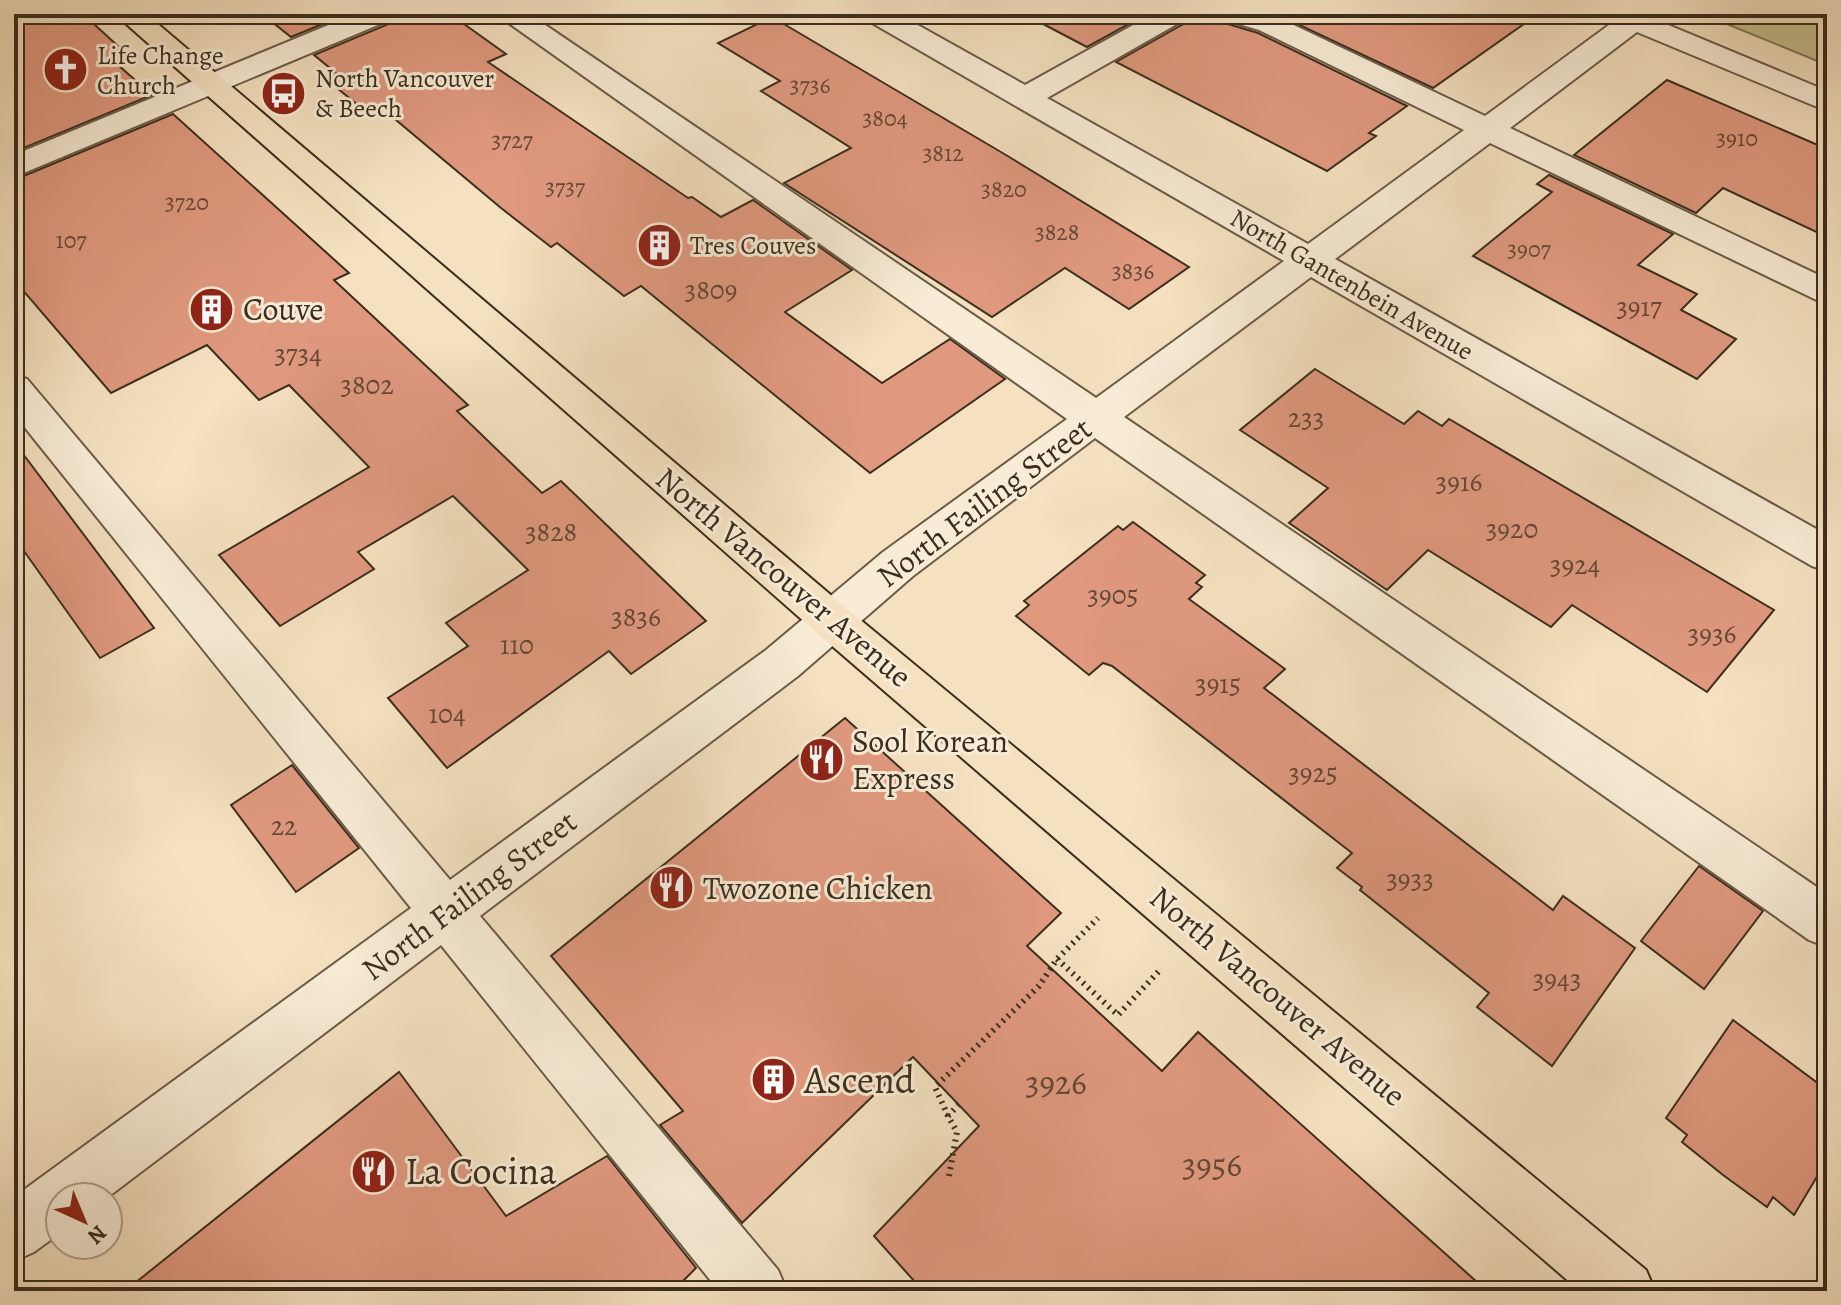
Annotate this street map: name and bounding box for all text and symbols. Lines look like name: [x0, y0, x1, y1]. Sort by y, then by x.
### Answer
place label: Life Change Church: [97, 38, 224, 103]
church icon: Life Change Church: [42, 46, 90, 94]
place label: North Vancouver & Beech: [315, 61, 494, 126]
bus stop icon: North Vancouver & Beech: [260, 69, 308, 117]
house number: 3736: [789, 69, 831, 101]
house number: 3804: [862, 102, 908, 134]
house number: 3910: [1716, 122, 1758, 154]
house number: 3727: [491, 124, 534, 156]
house number: 3812: [922, 137, 964, 169]
house number: 3737: [545, 171, 586, 203]
house number: 3820: [981, 173, 1027, 205]
house number: 3720: [165, 186, 209, 218]
street label: North Gantenbein Avenue: [1224, 200, 1480, 368]
house number: 3828: [1035, 216, 1079, 248]
building icon: Tres Couves: [635, 221, 683, 269]
house number: 107: [55, 224, 87, 256]
place label: Tres Couves: [690, 228, 816, 263]
house number: 3907: [1507, 233, 1552, 265]
house number: 3836: [1112, 255, 1154, 287]
house number: 3809: [685, 271, 737, 309]
building icon: Couve: [188, 285, 236, 333]
place label: Couve: [243, 287, 324, 331]
house number: 3917: [1616, 288, 1662, 326]
house number: 3734: [274, 335, 322, 373]
house number: 3802: [340, 366, 394, 404]
house number: 233: [1288, 399, 1324, 437]
street label: North Failing Street: [867, 407, 1101, 597]
street label: North Vancouver Avenue: [646, 457, 922, 697]
house number: 3916: [1436, 463, 1483, 501]
house number: 3920: [1486, 510, 1538, 548]
house number: 3828: [525, 513, 577, 551]
house number: 3924: [1550, 546, 1600, 584]
house number: 3905: [1087, 576, 1139, 614]
house number: 3836: [611, 598, 661, 636]
house number: 3936: [1688, 615, 1737, 653]
house number: 110: [500, 626, 534, 664]
house number: 3915: [1195, 665, 1241, 703]
house number: 104: [428, 695, 466, 733]
place label: Sool Korean Express: [852, 719, 1008, 800]
restaurant icon: Sool Korean Express: [797, 735, 845, 783]
house number: 3925: [1288, 754, 1338, 792]
street label: North Failing Street: [352, 800, 586, 990]
house number: 22: [271, 807, 297, 845]
house number: 3933: [1386, 860, 1434, 898]
restaurant icon: Twozone Chicken: [648, 864, 696, 912]
place label: Twozone Chicken: [703, 866, 933, 910]
street label: North Vancouver Avenue: [1140, 876, 1416, 1116]
house number: 3943: [1533, 960, 1581, 998]
place label: Ascend: [803, 1054, 916, 1106]
building icon: Ascend: [749, 1056, 797, 1104]
house number: 3926: [1025, 1059, 1087, 1106]
house number: 3956: [1182, 1141, 1242, 1188]
place label: La Cocina: [405, 1145, 557, 1197]
restaurant icon: La Cocina: [350, 1147, 398, 1195]
north arrow: [44, 1181, 124, 1261]
text: N: [81, 1218, 113, 1251]

